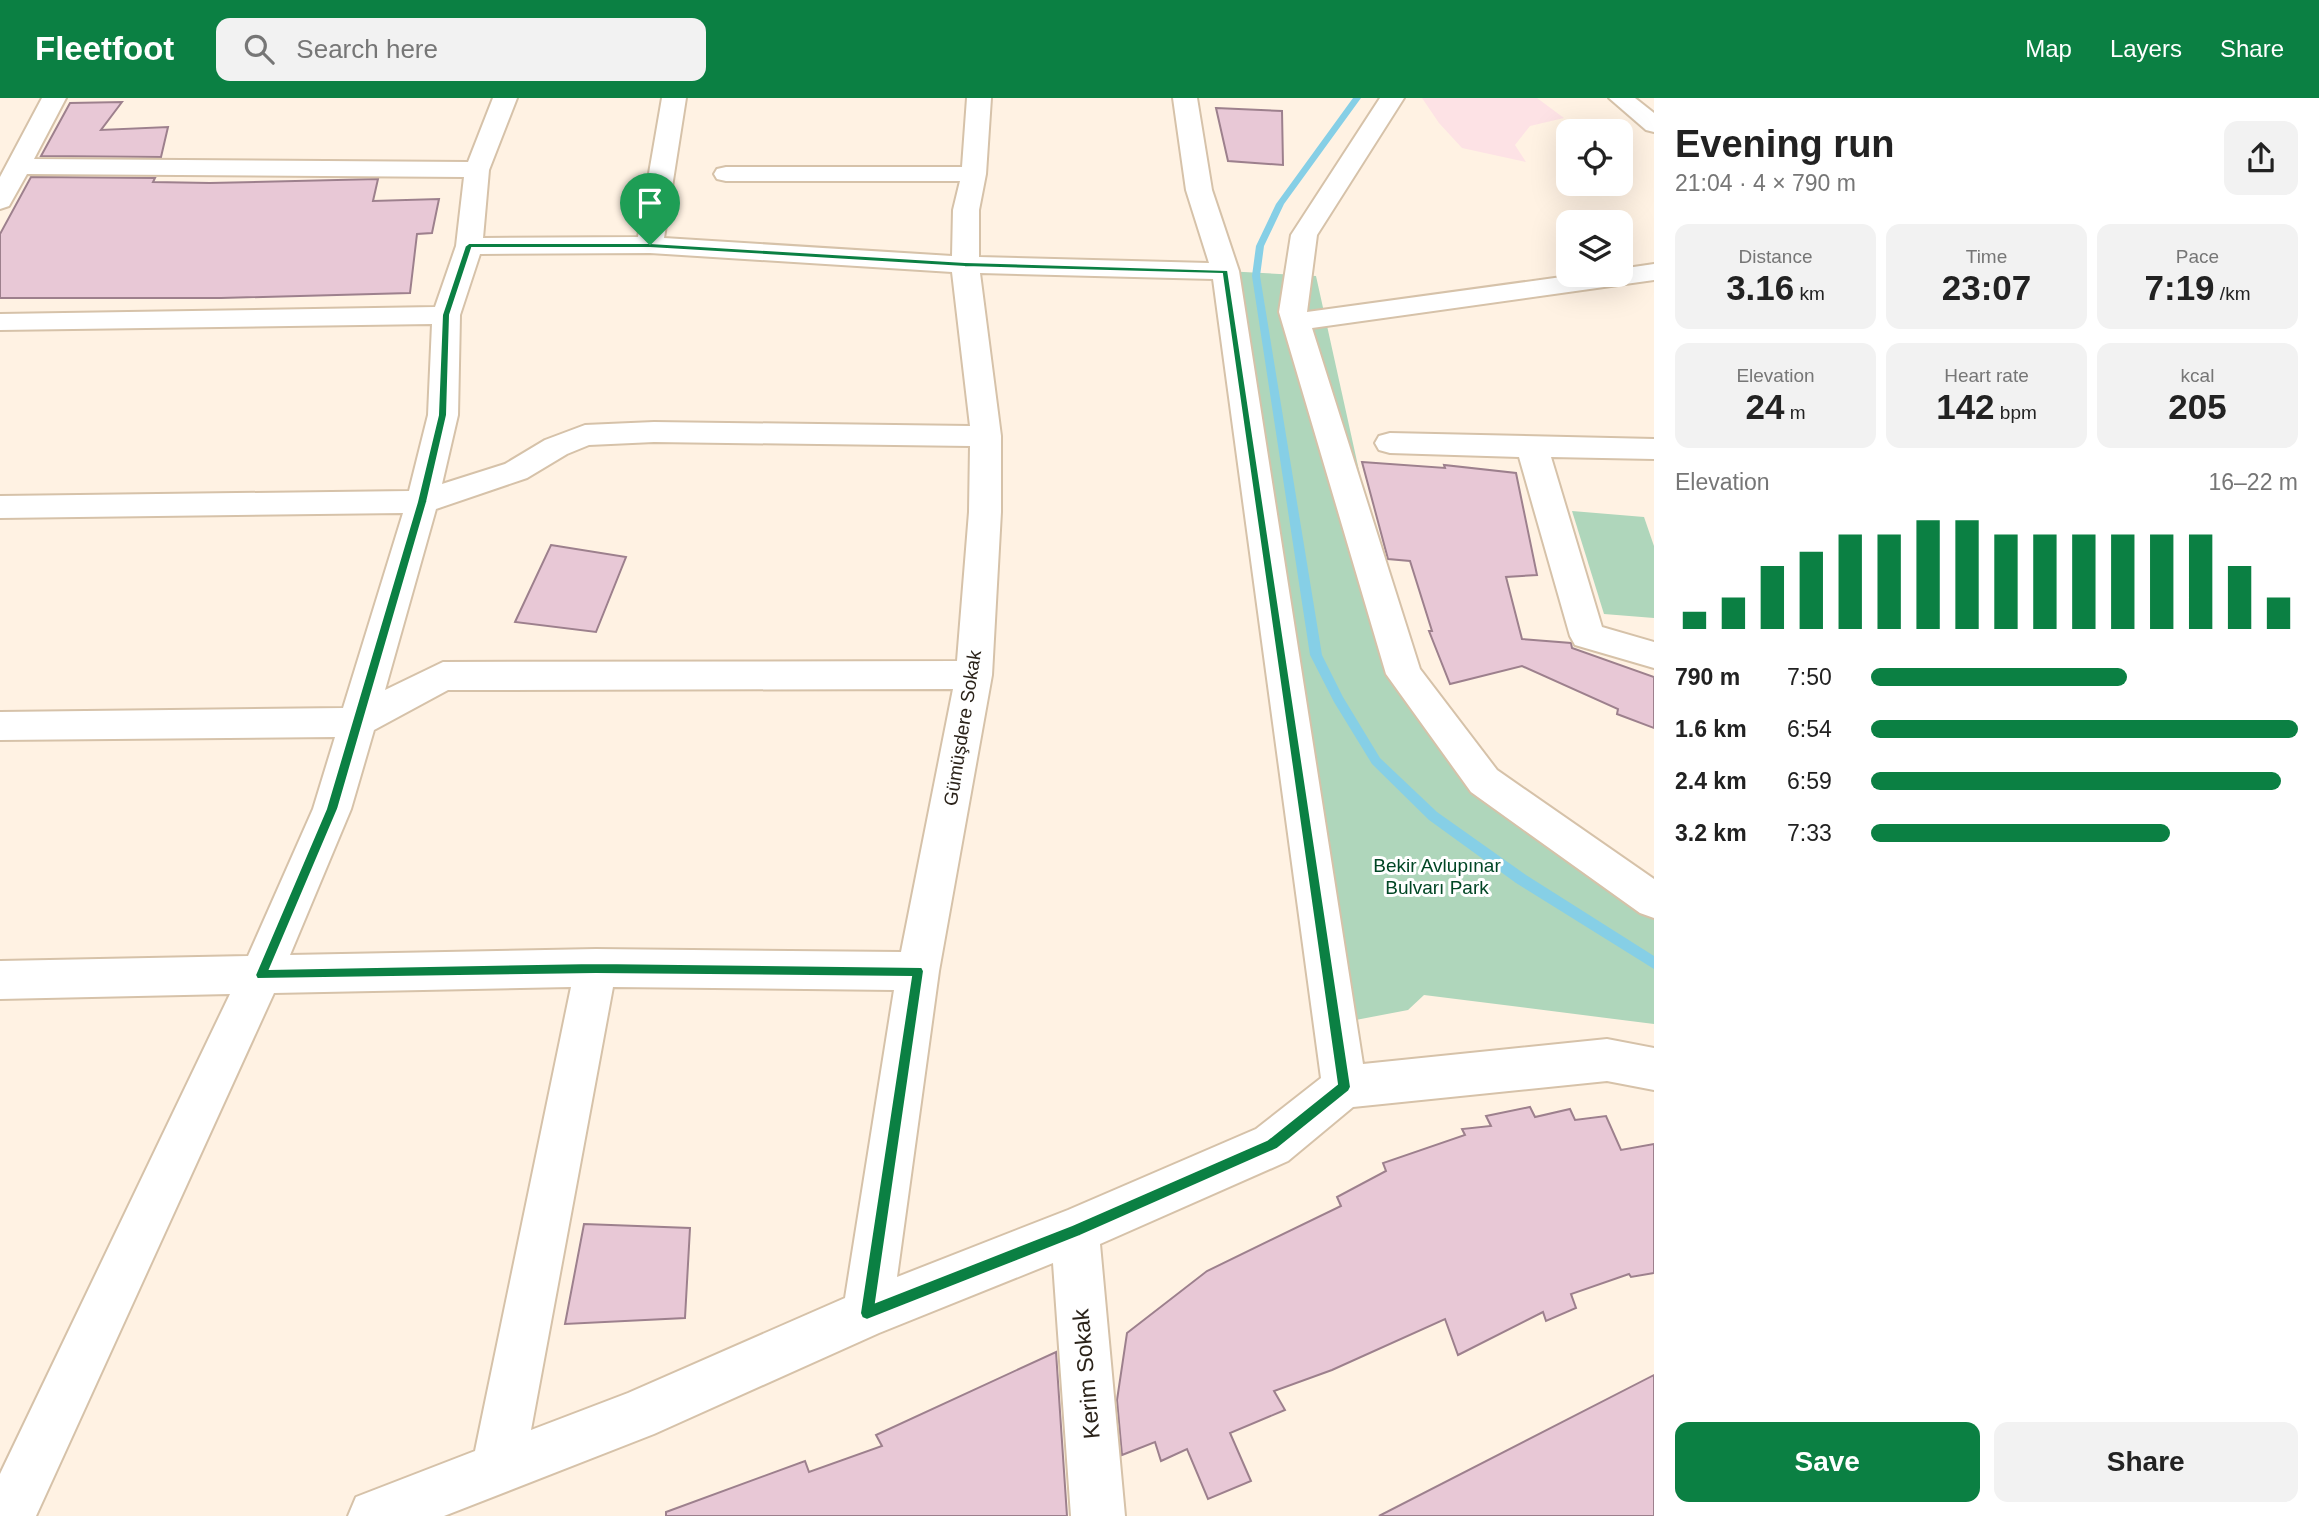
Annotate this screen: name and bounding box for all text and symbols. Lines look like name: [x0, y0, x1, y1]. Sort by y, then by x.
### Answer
search box: [216, 18, 706, 81]
text: Fleetfoot: [35, 30, 174, 67]
icon: search: [240, 30, 278, 68]
text: Search here: [296, 34, 438, 64]
text: Map: [2025, 35, 2072, 62]
text: Layers: [2110, 35, 2182, 62]
text: Share: [2220, 35, 2284, 62]
map controls: [1556, 119, 1633, 287]
button: locate: [1556, 119, 1633, 196]
button: share: [2224, 121, 2298, 195]
text: Evening run: [1675, 123, 1895, 165]
text: 21:04 · 4 × 790 m: [1675, 170, 1856, 196]
pin: [620, 173, 680, 245]
icon: arrive: [631, 184, 669, 222]
button: layers: [1556, 210, 1633, 287]
text: Distance: [1739, 246, 1812, 267]
text: Time: [1966, 246, 2007, 267]
text: Pace: [2176, 246, 2219, 267]
text: 3.16: [1726, 268, 1794, 307]
text: 23:07: [1942, 268, 2031, 307]
text: 7:19: [2145, 268, 2215, 307]
text: km: [1794, 283, 1825, 304]
text: /km: [2215, 283, 2250, 304]
text: Elevation: [1736, 365, 1815, 386]
text: Heart rate: [1944, 365, 2029, 386]
text: kcal: [2181, 365, 2214, 386]
text: 24: [1745, 387, 1784, 426]
text: 142: [1936, 387, 1995, 426]
text: 205: [2168, 387, 2227, 426]
text: m: [1784, 402, 1806, 423]
text: bpm: [1995, 402, 2037, 423]
text: Elevation: [1675, 469, 1770, 495]
text: 16–22 m: [2208, 469, 2298, 495]
street label: Gümüşdere Sokak: [940, 648, 985, 807]
text: 790 m: [1675, 664, 1740, 690]
text: 7:50: [1787, 664, 1832, 690]
text: 1.6 km: [1675, 716, 1747, 742]
text: 6:54: [1787, 716, 1832, 742]
text: 2.4 km: [1675, 768, 1747, 794]
text: 6:59: [1787, 768, 1832, 794]
text: 3.2 km: [1675, 820, 1747, 846]
text: 7:33: [1787, 820, 1832, 846]
park label: Bekir Avlupınar Bulvarı Park: [1373, 855, 1501, 898]
street label: Kerim Sokak: [1067, 1307, 1105, 1440]
button: Save: [1675, 1422, 1980, 1502]
button: Share: [1994, 1422, 2298, 1502]

